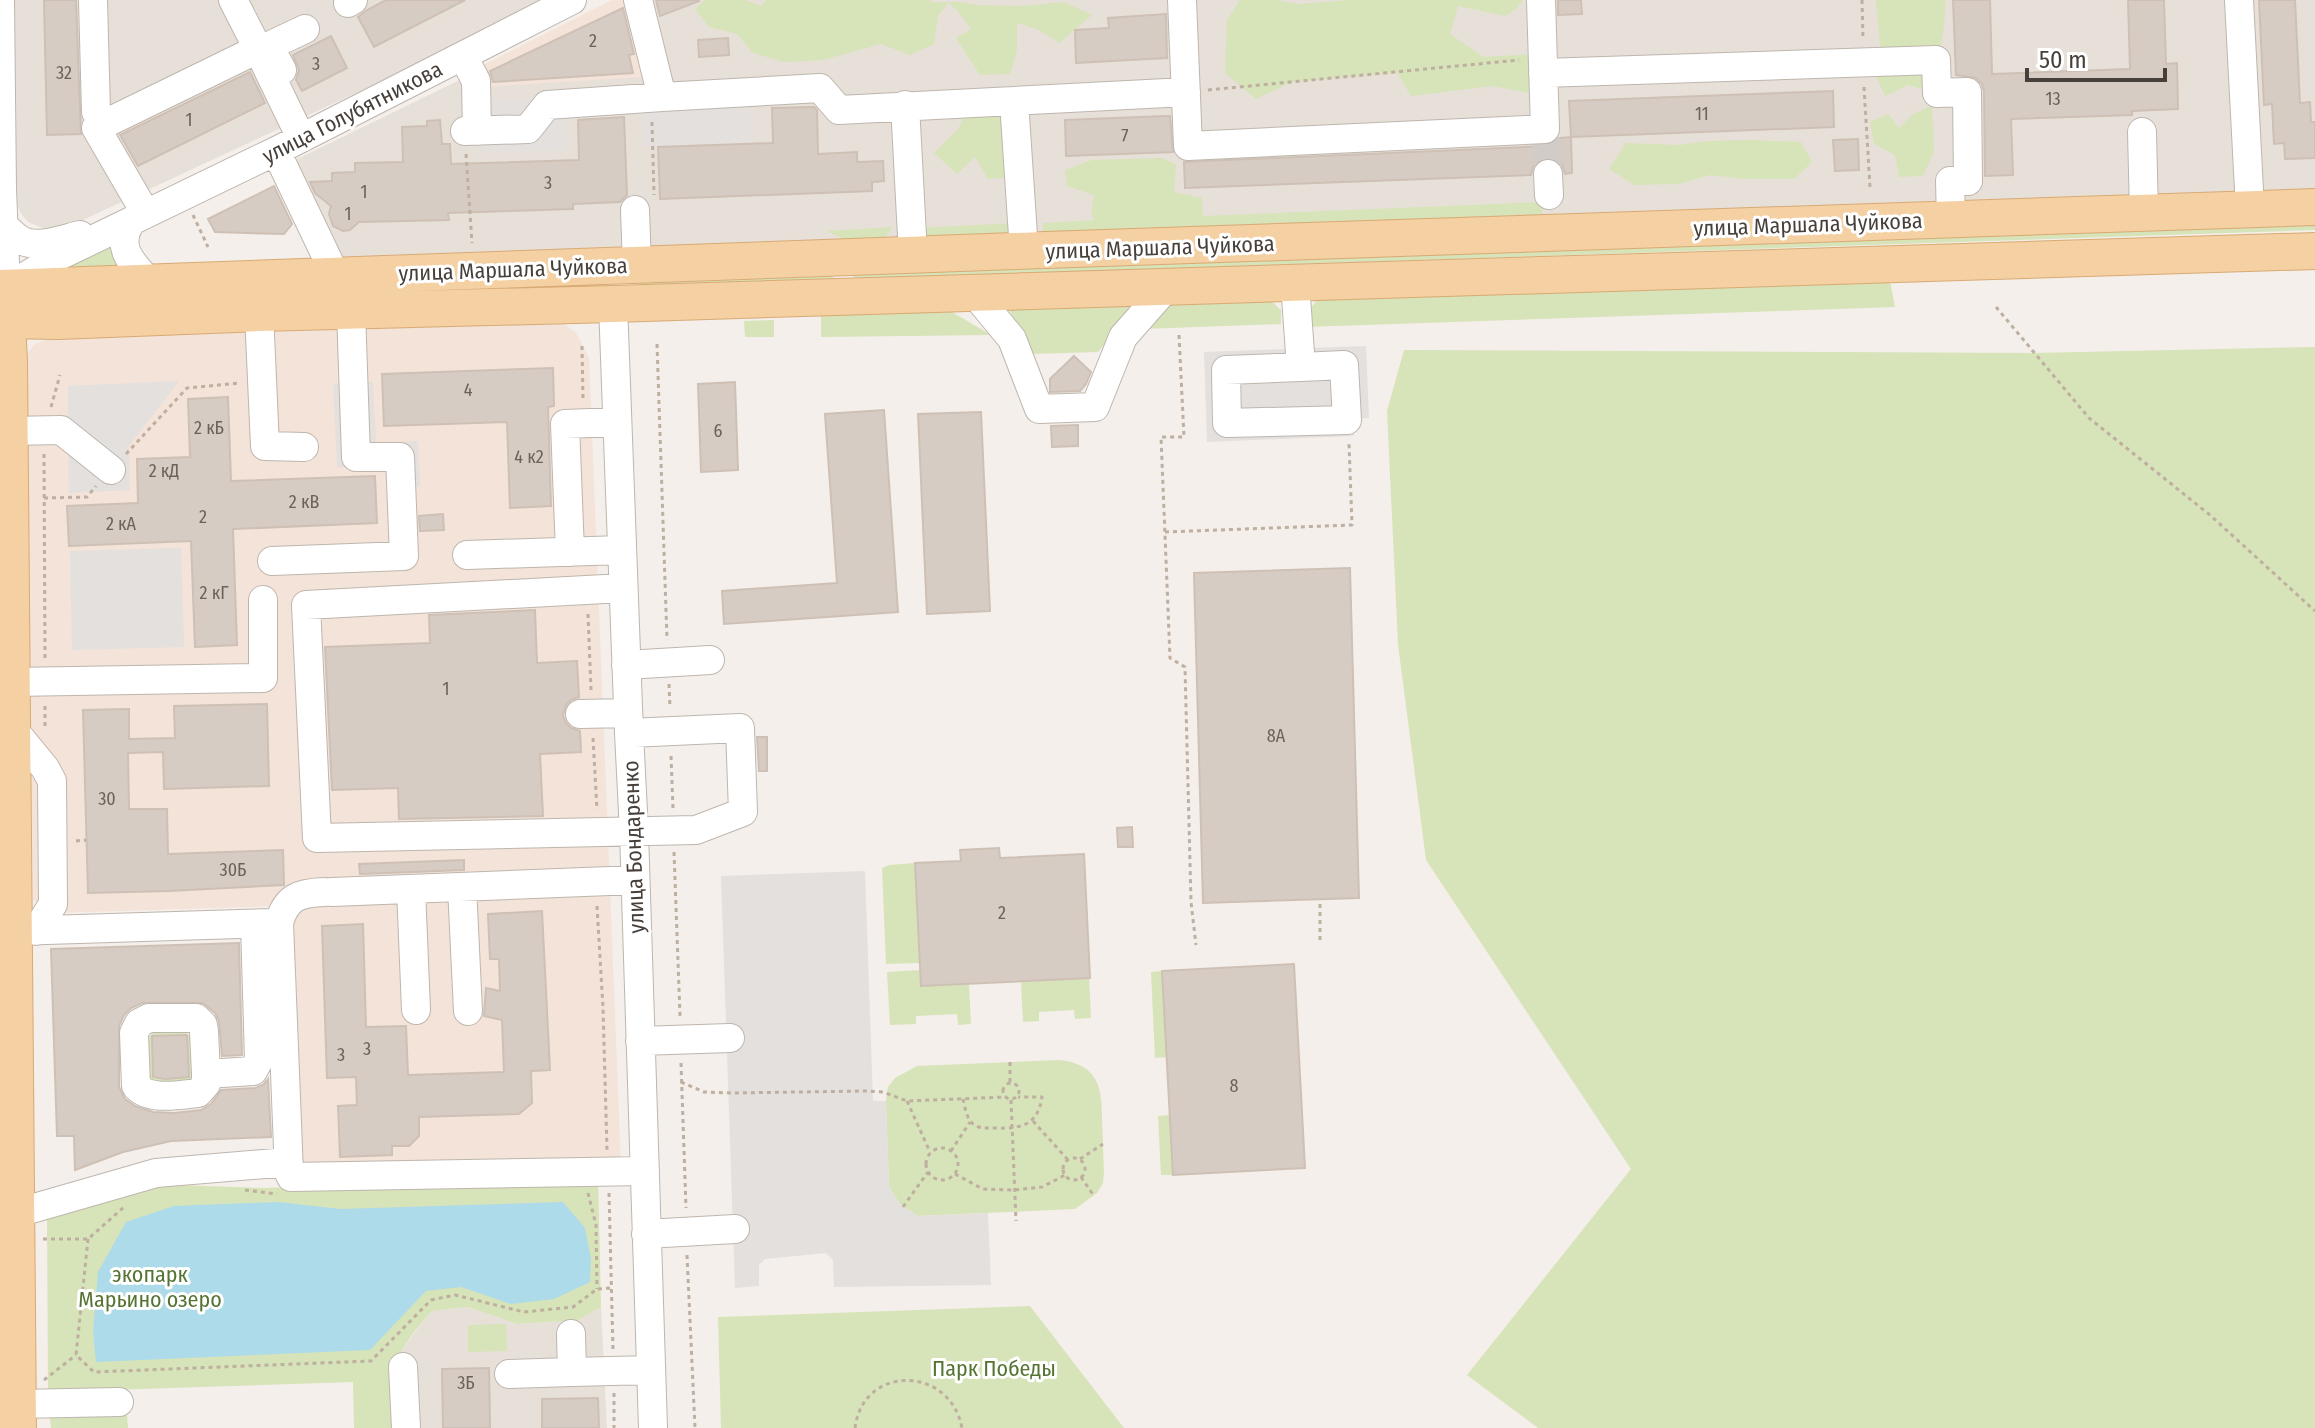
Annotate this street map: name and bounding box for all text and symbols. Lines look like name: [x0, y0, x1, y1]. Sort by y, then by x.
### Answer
house number: 2: [589, 30, 597, 52]
scale bar: [2027, 32, 2165, 82]
text: 50 m: [2039, 46, 2087, 74]
house number: 3: [312, 53, 320, 75]
street label: улица Голубятникова: [258, 55, 447, 170]
house number: 32: [56, 62, 72, 84]
house number: 13: [2045, 88, 2061, 110]
house number: 11: [1695, 103, 1709, 125]
house number: 1: [185, 109, 193, 131]
house number: 7: [1121, 125, 1129, 147]
house number: 3: [544, 172, 552, 194]
house number: 1: [360, 181, 368, 203]
house number: 1: [344, 203, 352, 225]
street label: улица Маршала Чуйкова: [1693, 207, 1923, 242]
street label: улица Маршала Чуйкова: [1045, 230, 1275, 265]
street label: улица Маршала Чуйкова: [398, 252, 628, 287]
house number: 4: [464, 379, 473, 401]
house number: 2 кБ: [194, 417, 224, 439]
house number: 6: [714, 420, 723, 442]
house number: 4 к2: [514, 446, 544, 468]
house number: 2 кД: [149, 460, 179, 482]
house number: 2 кВ: [289, 491, 319, 513]
house number: 2: [199, 506, 207, 528]
house number: 2 кА: [106, 513, 137, 535]
house number: 2 кГ: [200, 582, 229, 604]
house number: 1: [442, 678, 450, 700]
house number: 8А: [1267, 725, 1286, 747]
street label: улица Бондаренко: [617, 760, 650, 934]
house number: 30: [98, 788, 116, 810]
house number: 30Б: [220, 859, 246, 881]
house number: 2: [998, 902, 1006, 924]
house number: 3: [363, 1038, 371, 1060]
house number: 3: [337, 1044, 345, 1066]
house number: 8: [1230, 1075, 1239, 1097]
park label: экопарк Марьино озеро: [78, 1261, 222, 1313]
park label: Парк Победы: [932, 1355, 1056, 1382]
house number: 3Б: [457, 1372, 475, 1394]

